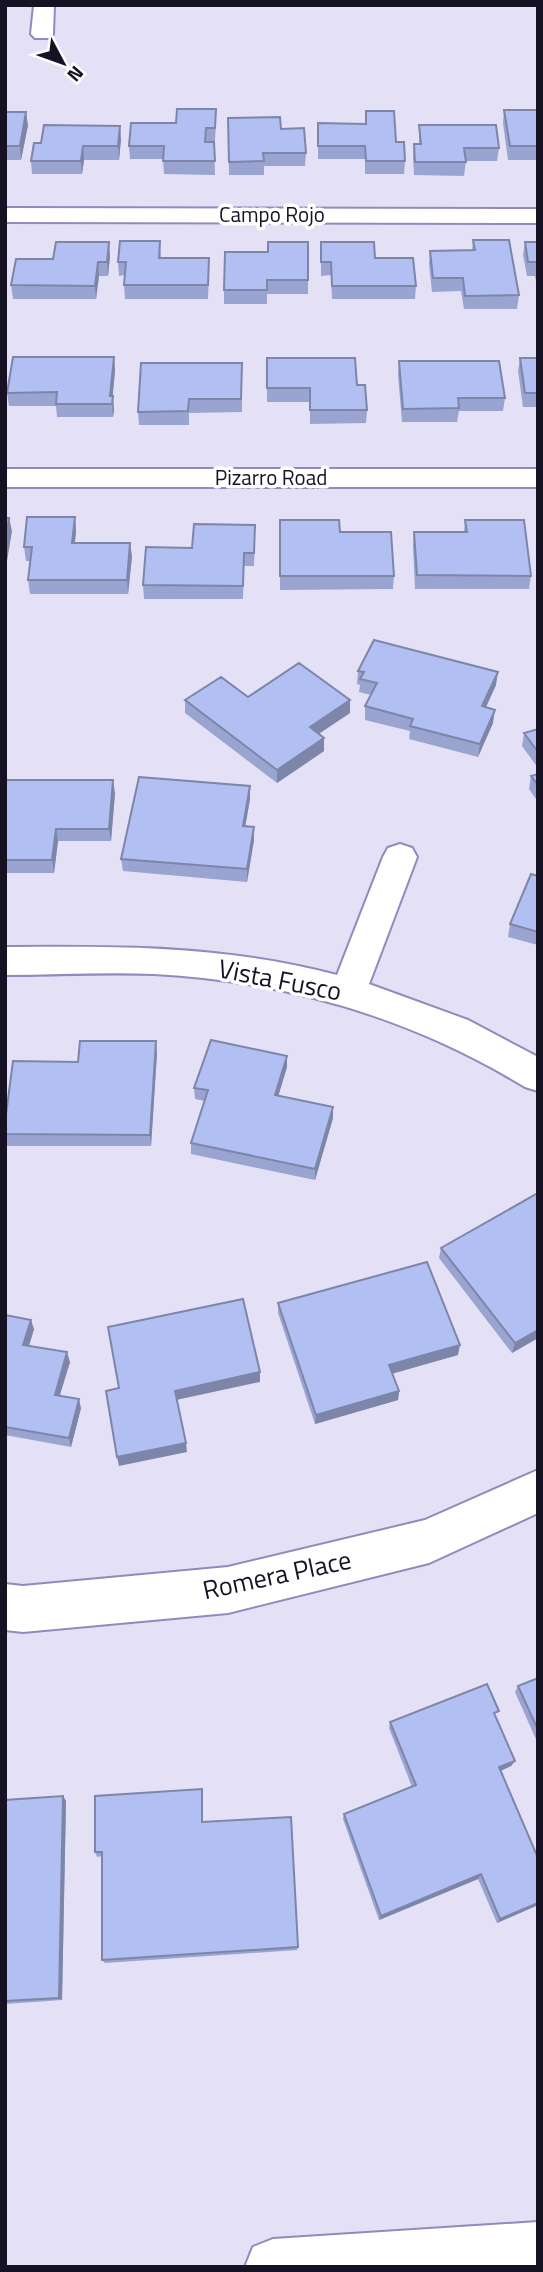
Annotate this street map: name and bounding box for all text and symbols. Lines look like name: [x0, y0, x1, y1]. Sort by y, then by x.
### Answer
north arrow: [28, 28, 98, 98]
text: N: [61, 60, 91, 89]
street label: Campo Rojo: [219, 198, 325, 230]
street label: Pizarro Road: [215, 461, 327, 493]
street label: Vista Fusco: [215, 948, 345, 1011]
street label: Romera Place: [199, 1540, 355, 1609]

